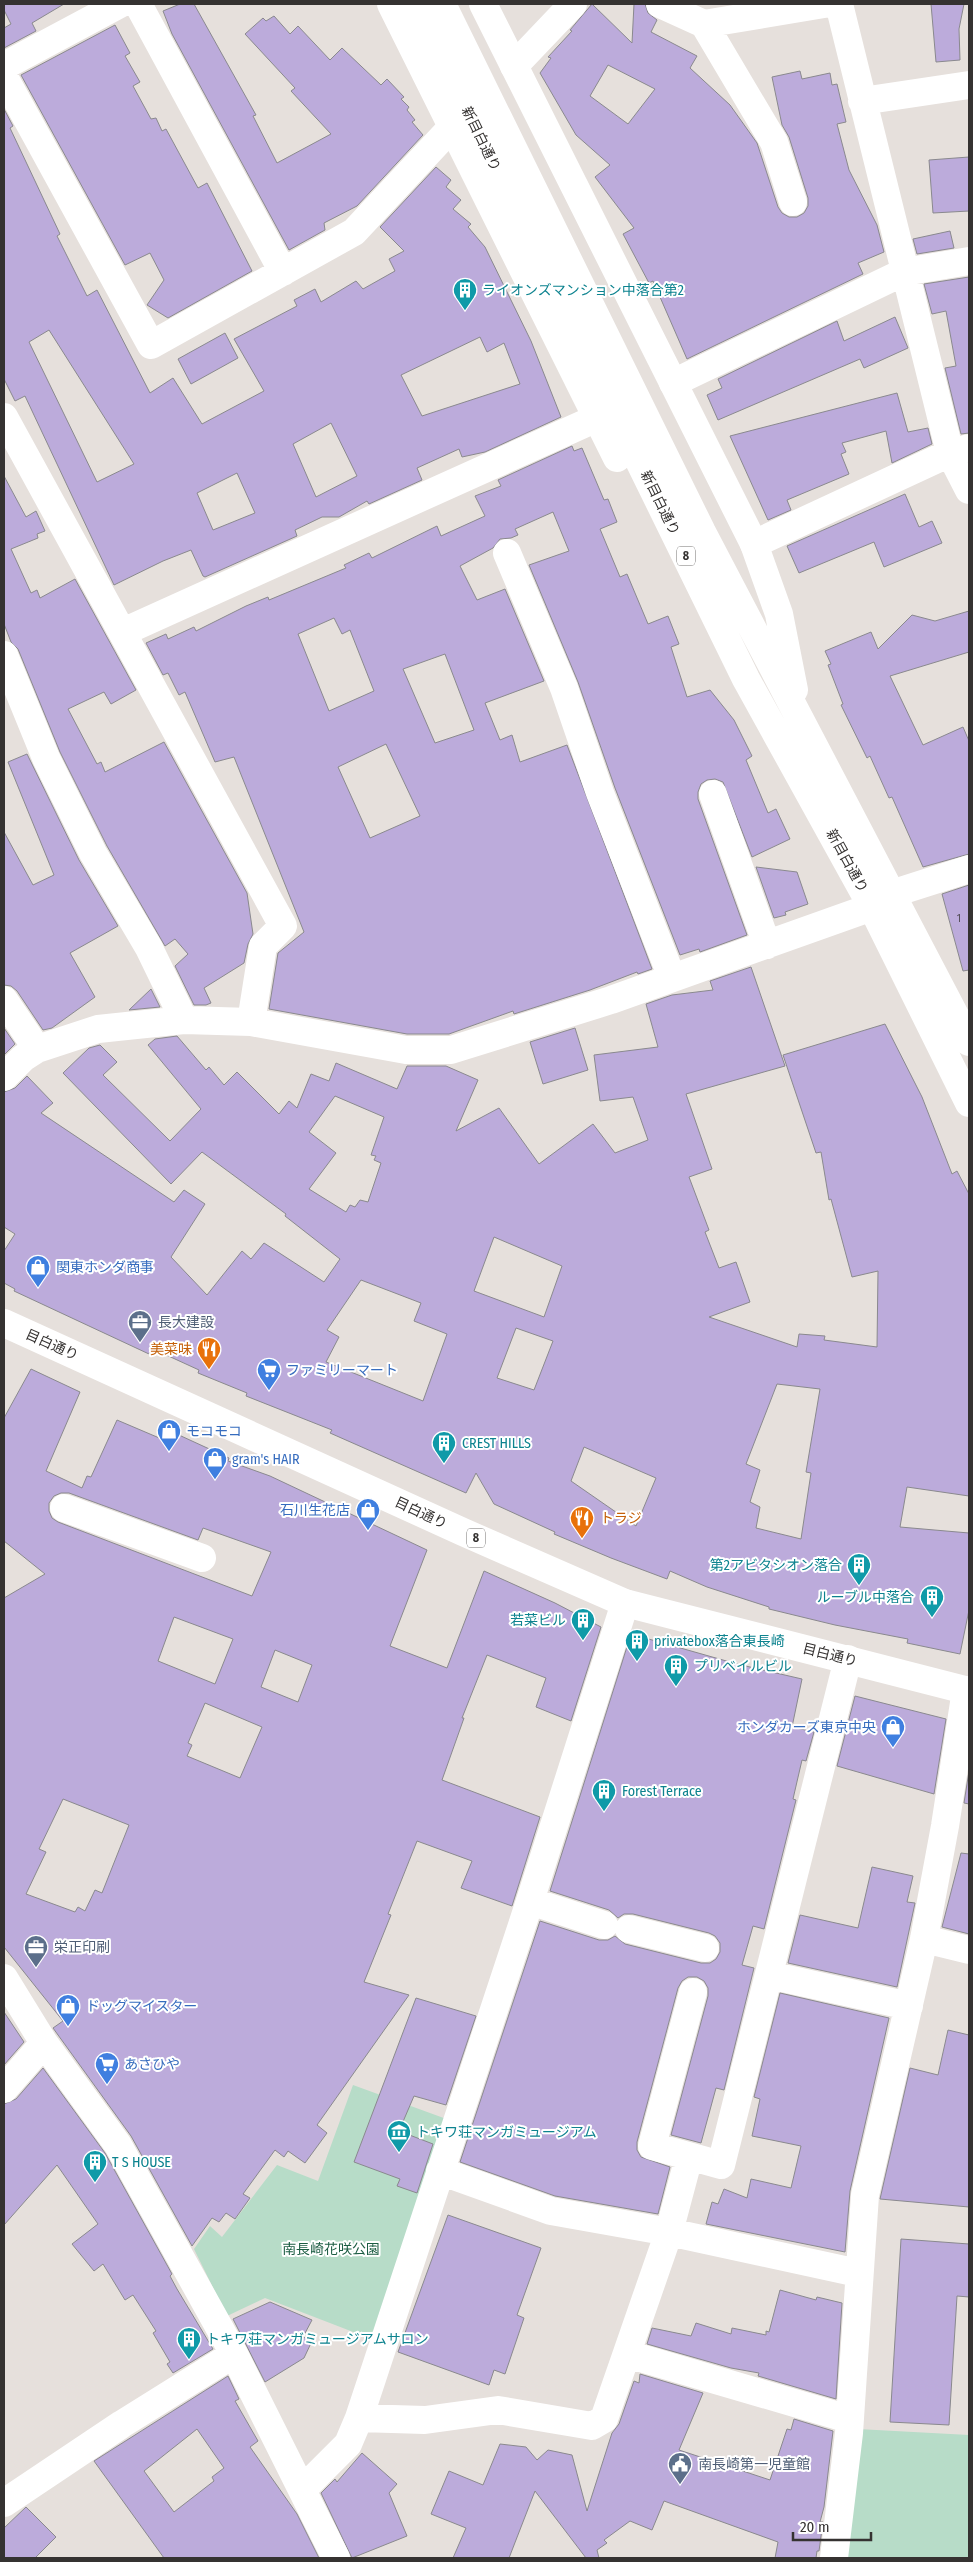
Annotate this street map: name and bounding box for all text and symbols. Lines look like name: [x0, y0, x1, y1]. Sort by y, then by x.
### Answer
street label: 新目白通り: [458, 104, 504, 174]
building icon: ライオンズマンション中落合第2: [452, 277, 478, 311]
place label: ライオンズマンション中落合第2: [482, 282, 684, 299]
street label: 新目白通り: [637, 468, 683, 538]
road number: 8: [677, 546, 695, 566]
street label: 新目白通り: [823, 826, 871, 896]
house number: 1: [957, 912, 961, 925]
shop icon: 関東ホンダ商事: [25, 1254, 51, 1288]
place label: 関東ホンダ商事: [56, 1259, 154, 1276]
office icon: 長大建設: [127, 1309, 153, 1343]
place label: 長大建設: [158, 1314, 214, 1331]
street label: 目白通り: [23, 1326, 81, 1364]
restaurant icon: 美菜味: [196, 1336, 222, 1370]
place label: 美菜味: [150, 1341, 192, 1358]
supermarket icon: ファミリーマート: [256, 1357, 282, 1391]
place label: ファミリーマート: [286, 1362, 398, 1379]
shop icon: モコモコ: [156, 1418, 182, 1452]
place label: モコモコ: [186, 1423, 242, 1440]
building icon: CREST HILLS: [431, 1430, 457, 1464]
place label: CREST HILLS: [462, 1435, 531, 1452]
shop icon: gram's HAIR: [202, 1446, 228, 1480]
place label: gram's HAIR: [232, 1451, 300, 1468]
street label: 目白通り: [392, 1493, 450, 1533]
shop icon: 石川生花店: [355, 1497, 381, 1531]
place label: 石川生花店: [280, 1502, 350, 1519]
restaurant icon: トラジ: [569, 1505, 595, 1539]
place label: トラジ: [600, 1510, 642, 1527]
road number: 8: [467, 1529, 485, 1548]
building icon: 第2アビタシオン落合: [846, 1552, 872, 1586]
place label: 第2アビタシオン落合: [710, 1557, 842, 1574]
building icon: ルーブル中落合: [919, 1584, 945, 1618]
place label: ルーブル中落合: [817, 1589, 914, 1606]
building icon: 若菜ビル: [570, 1607, 596, 1641]
place label: 若菜ビル: [510, 1612, 566, 1629]
building icon: privatebox落合東長崎: [624, 1628, 650, 1662]
place label: privatebox落合東長崎: [654, 1633, 785, 1650]
street label: 目白通り: [801, 1640, 859, 1670]
building icon: プリベイルビル: [663, 1653, 689, 1687]
place label: プリベイルビル: [694, 1658, 792, 1675]
shop icon: ホンダカーズ東京中央: [880, 1714, 906, 1748]
place label: ホンダカーズ東京中央: [737, 1719, 876, 1736]
building icon: Forest Terrace: [591, 1778, 617, 1812]
place label: Forest Terrace: [622, 1783, 702, 1800]
office icon: 栄正印刷: [23, 1934, 49, 1968]
place label: 栄正印刷: [54, 1939, 110, 1956]
shop icon: ドッグマイスター: [55, 1993, 81, 2027]
place label: ドッグマイスター: [86, 1998, 198, 2015]
supermarket icon: あさひや: [94, 2051, 120, 2085]
place label: あさひや: [124, 2056, 180, 2073]
museum icon: トキワ荘マンガミュージアム: [386, 2119, 412, 2153]
place label: トキワ荘マンガミュージアム: [416, 2124, 597, 2141]
building icon: T S HOUSE: [82, 2149, 108, 2183]
place label: T S HOUSE: [112, 2154, 171, 2171]
park label: 南長崎花咲公園: [282, 2241, 380, 2258]
building icon: トキワ荘マンガミュージアムサロン: [176, 2326, 202, 2360]
place label: トキワ荘マンガミュージアムサロン: [206, 2331, 429, 2348]
public building icon: 南長崎第一児童館: [667, 2451, 693, 2485]
place label: 南長崎第一児童館: [698, 2456, 810, 2473]
scale bar: [793, 2510, 870, 2542]
text: 20 m: [800, 2518, 830, 2536]

